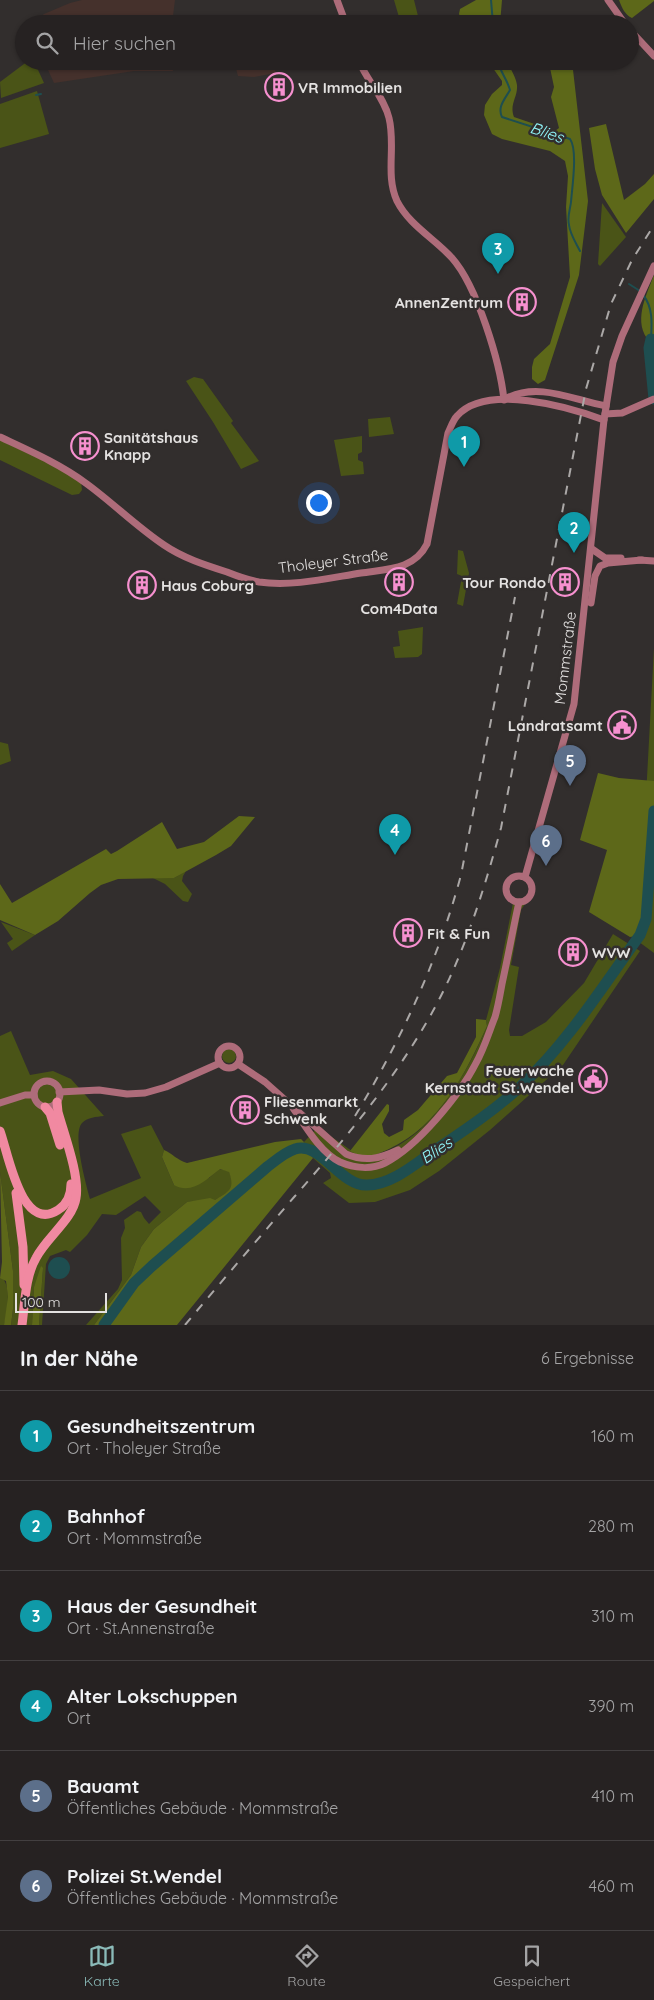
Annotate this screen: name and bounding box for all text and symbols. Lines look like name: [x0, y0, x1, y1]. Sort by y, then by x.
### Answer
search box: [15, 15, 639, 70]
icon: search: [33, 29, 61, 57]
text: Hier suchen: [73, 31, 176, 55]
building icon: VR Immobilien: [264, 72, 294, 102]
place label: VR Immobilien: [298, 78, 402, 97]
water label: Blies: [528, 117, 568, 147]
pin: 3: [482, 233, 514, 274]
building icon: AnnenZentrum: [507, 287, 537, 317]
place label: AnnenZentrum: [395, 293, 503, 312]
pin: 1: [448, 426, 480, 467]
place label: Sanitätshaus Knapp: [104, 428, 198, 464]
building icon: Sanitätshaus Knapp: [70, 431, 100, 461]
your location: [306, 490, 332, 516]
pin: 2: [558, 512, 590, 553]
street label: Tholeyer Straße: [277, 545, 389, 577]
building icon: Com4Data: [384, 567, 414, 597]
building icon: Tour Rondo: [550, 567, 580, 597]
building icon: Haus Coburg: [127, 570, 157, 600]
place label: Tour Rondo: [462, 573, 546, 592]
place label: Haus Coburg: [161, 576, 254, 595]
place label: Com4Data: [360, 599, 438, 618]
street label: Mommstraße: [550, 611, 580, 705]
public building icon: Landratsamt: [607, 710, 637, 740]
place label: Landratsamt: [508, 716, 603, 735]
pin: 5: [554, 745, 586, 786]
pin: 4: [379, 814, 411, 855]
pin: 6: [530, 825, 562, 866]
building icon: Fit & Fun: [393, 918, 423, 948]
place label: Fit & Fun: [427, 924, 490, 943]
building icon: WVW: [558, 937, 588, 967]
place label: WVW: [592, 943, 630, 962]
place label: Feuerwache Kernstadt St.Wendel: [425, 1061, 574, 1097]
public building icon: Feuerwache Kernstadt St.Wendel: [578, 1064, 608, 1094]
place label: Fliesenmarkt Schwenk: [264, 1092, 358, 1128]
building icon: Fliesenmarkt Schwenk: [230, 1095, 260, 1125]
water label: Blies: [416, 1131, 457, 1168]
scale bar: [15, 1290, 108, 1313]
text: 100 m: [22, 1293, 60, 1311]
text: In der Nähe: [20, 1345, 138, 1371]
text: 6 Ergebnisse: [541, 1348, 634, 1368]
text: Gesundheitszentrum: [67, 1414, 255, 1438]
text: 1: [33, 1426, 39, 1446]
text: 160 m: [591, 1426, 634, 1446]
text: Ort · Tholeyer Straße: [67, 1438, 221, 1458]
text: Bahnhof: [67, 1504, 145, 1528]
text: 2: [31, 1516, 41, 1536]
text: 280 m: [588, 1516, 634, 1536]
text: Ort · Mommstraße: [67, 1528, 202, 1548]
text: Haus der Gesundheit: [67, 1594, 257, 1618]
text: 3: [32, 1606, 40, 1626]
text: 310 m: [591, 1606, 634, 1626]
text: Ort · St.Annenstraße: [67, 1618, 214, 1638]
text: Alter Lokschuppen: [67, 1684, 238, 1708]
text: 4: [31, 1696, 41, 1716]
text: 390 m: [588, 1696, 634, 1716]
text: Ort: [67, 1708, 91, 1728]
text: Bauamt: [67, 1774, 140, 1798]
text: 5: [31, 1786, 41, 1806]
text: 410 m: [591, 1786, 634, 1806]
text: Öffentliches Gebäude · Mommstraße: [67, 1798, 338, 1818]
text: Polizei St.Wendel: [67, 1864, 222, 1888]
text: 6: [32, 1876, 40, 1896]
text: 460 m: [588, 1876, 634, 1896]
text: Öffentliches Gebäude · Mommstraße: [67, 1888, 338, 1908]
tab: Karte: [84, 1942, 120, 1990]
tab: Route: [287, 1942, 326, 1990]
tab: Gespeichert: [493, 1942, 570, 1990]

